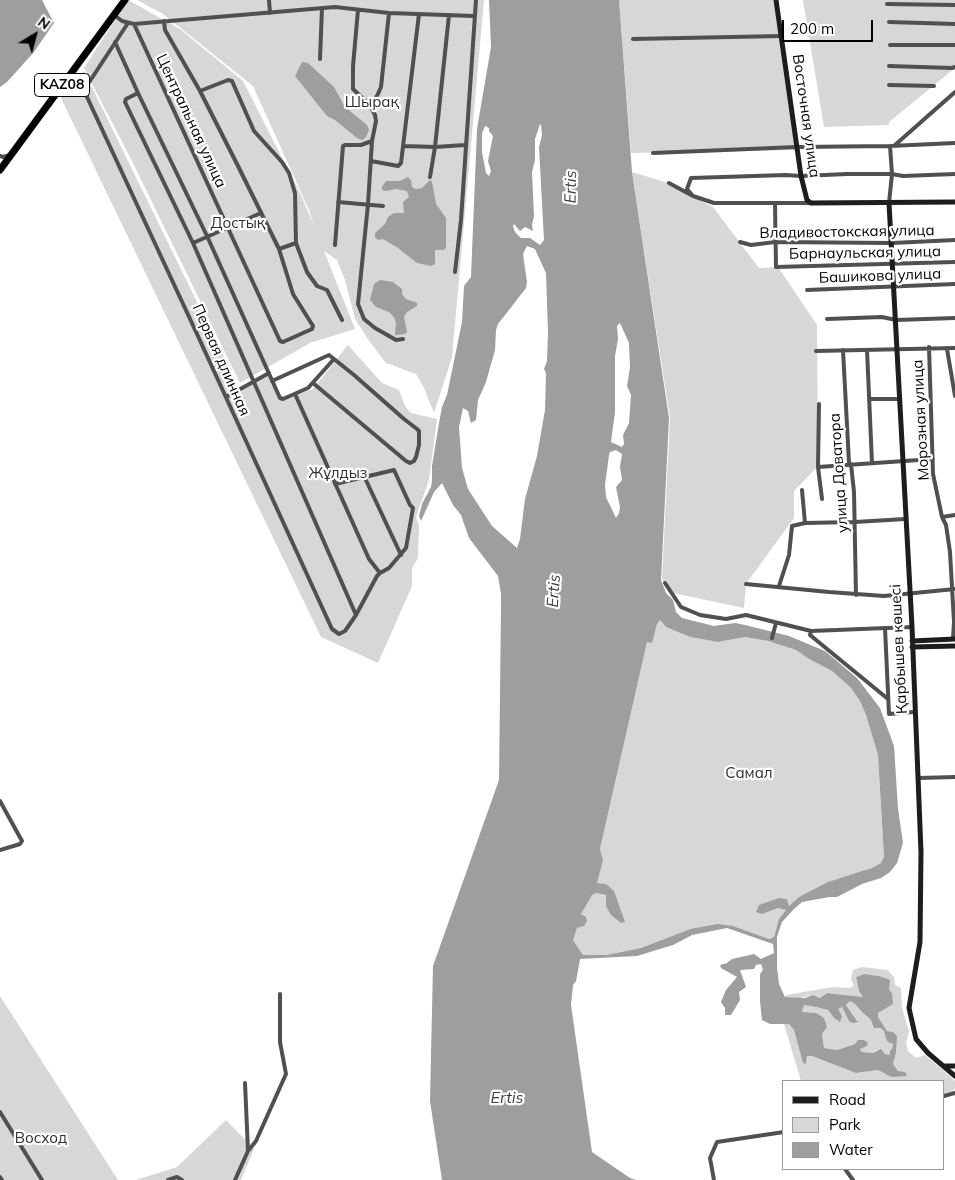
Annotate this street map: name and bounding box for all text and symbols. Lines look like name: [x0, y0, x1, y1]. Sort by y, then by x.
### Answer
north arrow: [10, 10, 60, 60]
scale bar: [785, 10, 876, 42]
text: N: [34, 13, 54, 33]
text: 200 m: [790, 19, 834, 38]
street label: Центральная улица: [152, 51, 230, 191]
street label: Восточная улица: [788, 53, 824, 179]
road number: KAZ08: [34, 74, 90, 96]
park label: Шырақ: [345, 93, 399, 111]
water label: Ertis: [561, 170, 581, 204]
park label: Достық: [210, 214, 266, 232]
street label: Владивостокская улица: [759, 221, 935, 243]
street label: Барнаульская улица: [789, 243, 941, 263]
street label: Башикова улица: [819, 265, 941, 287]
street label: Первая длинная: [188, 301, 254, 419]
street label: Морозная улица: [909, 359, 933, 481]
street label: улица Доватора: [826, 413, 852, 533]
park label: Жұлдыз: [309, 464, 367, 482]
water label: Ertis: [543, 574, 565, 608]
street label: Қарбышев көшесі: [887, 584, 911, 714]
park label: Самал: [725, 764, 773, 782]
legend: [782, 1080, 945, 1170]
water label: Ertis: [491, 1088, 523, 1108]
text: Road: [829, 1090, 866, 1109]
text: Park: [829, 1115, 861, 1134]
park label: Восход: [15, 1129, 67, 1147]
text: Water: [829, 1140, 873, 1159]

